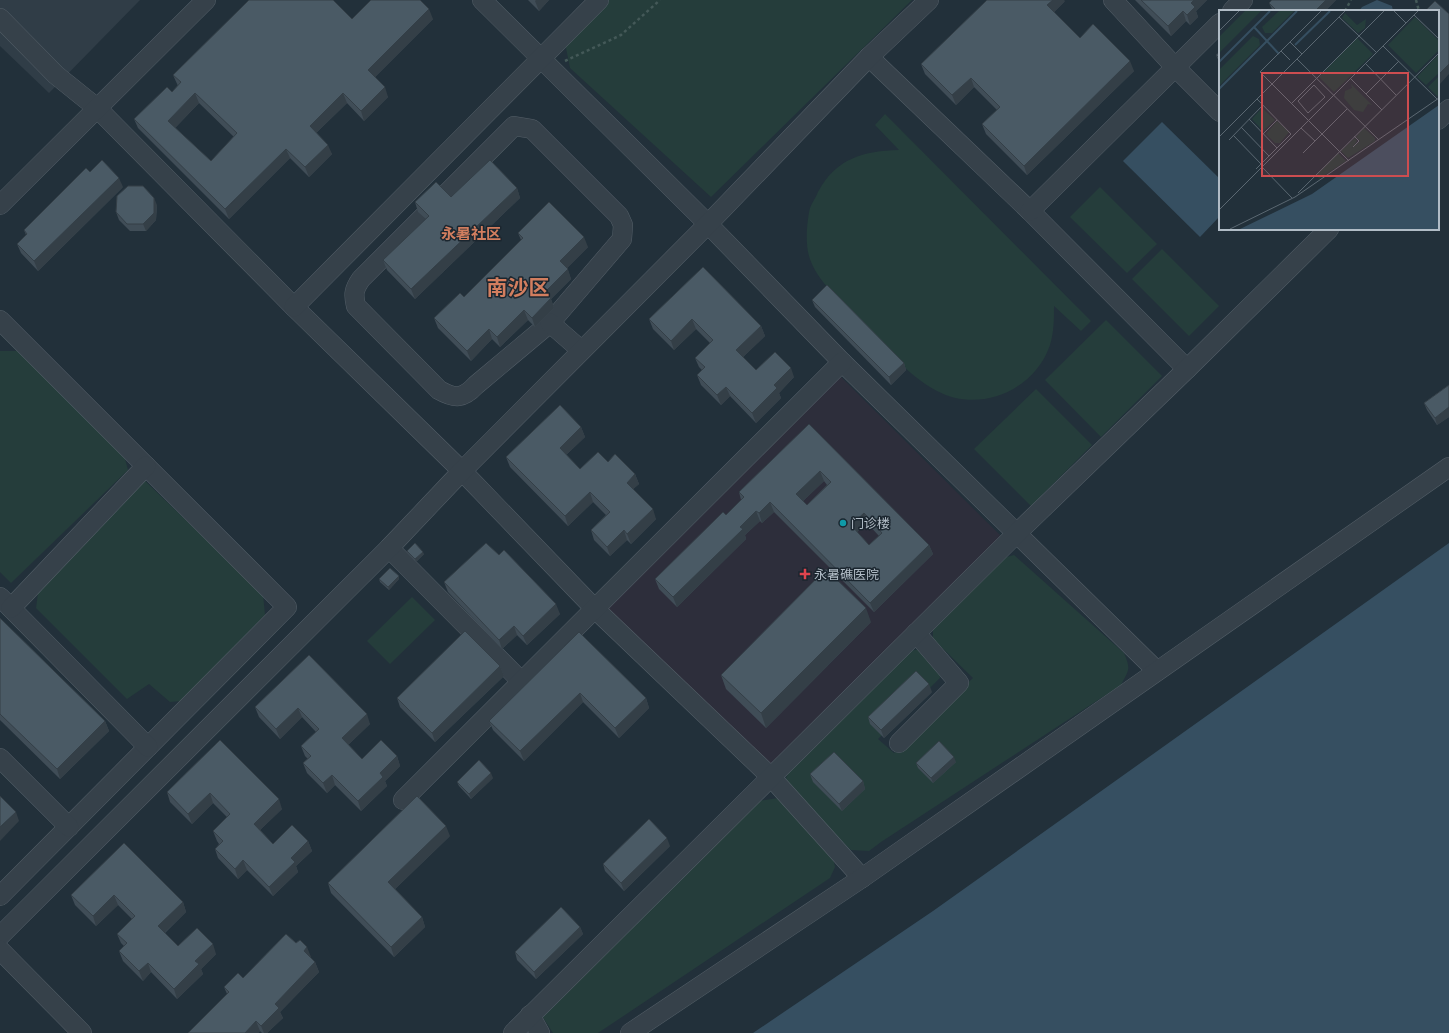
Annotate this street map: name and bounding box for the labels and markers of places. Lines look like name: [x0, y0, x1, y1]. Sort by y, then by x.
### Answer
place label: 门诊楼: [851, 516, 890, 531]
marker: 门诊楼: [838, 518, 848, 528]
place label: 永暑礁医院: [814, 567, 879, 582]
marker: 永暑礁医院: [799, 568, 811, 580]

